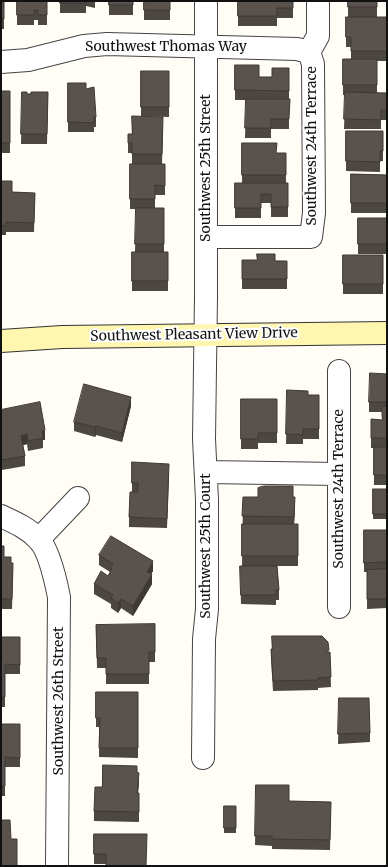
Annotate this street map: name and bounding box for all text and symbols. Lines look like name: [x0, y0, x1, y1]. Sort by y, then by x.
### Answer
street label: Southwest Thomas Way: [85, 39, 247, 55]
street label: Southwest 24th Terrace: [304, 66, 320, 226]
street label: Southwest 25th Street: [198, 94, 214, 242]
street label: Southwest Pleasant View Drive: [90, 325, 298, 345]
street label: Southwest 24th Terrace: [331, 409, 347, 569]
street label: Southwest 25th Court: [198, 473, 214, 619]
street label: Southwest 26th Street: [51, 627, 67, 775]

